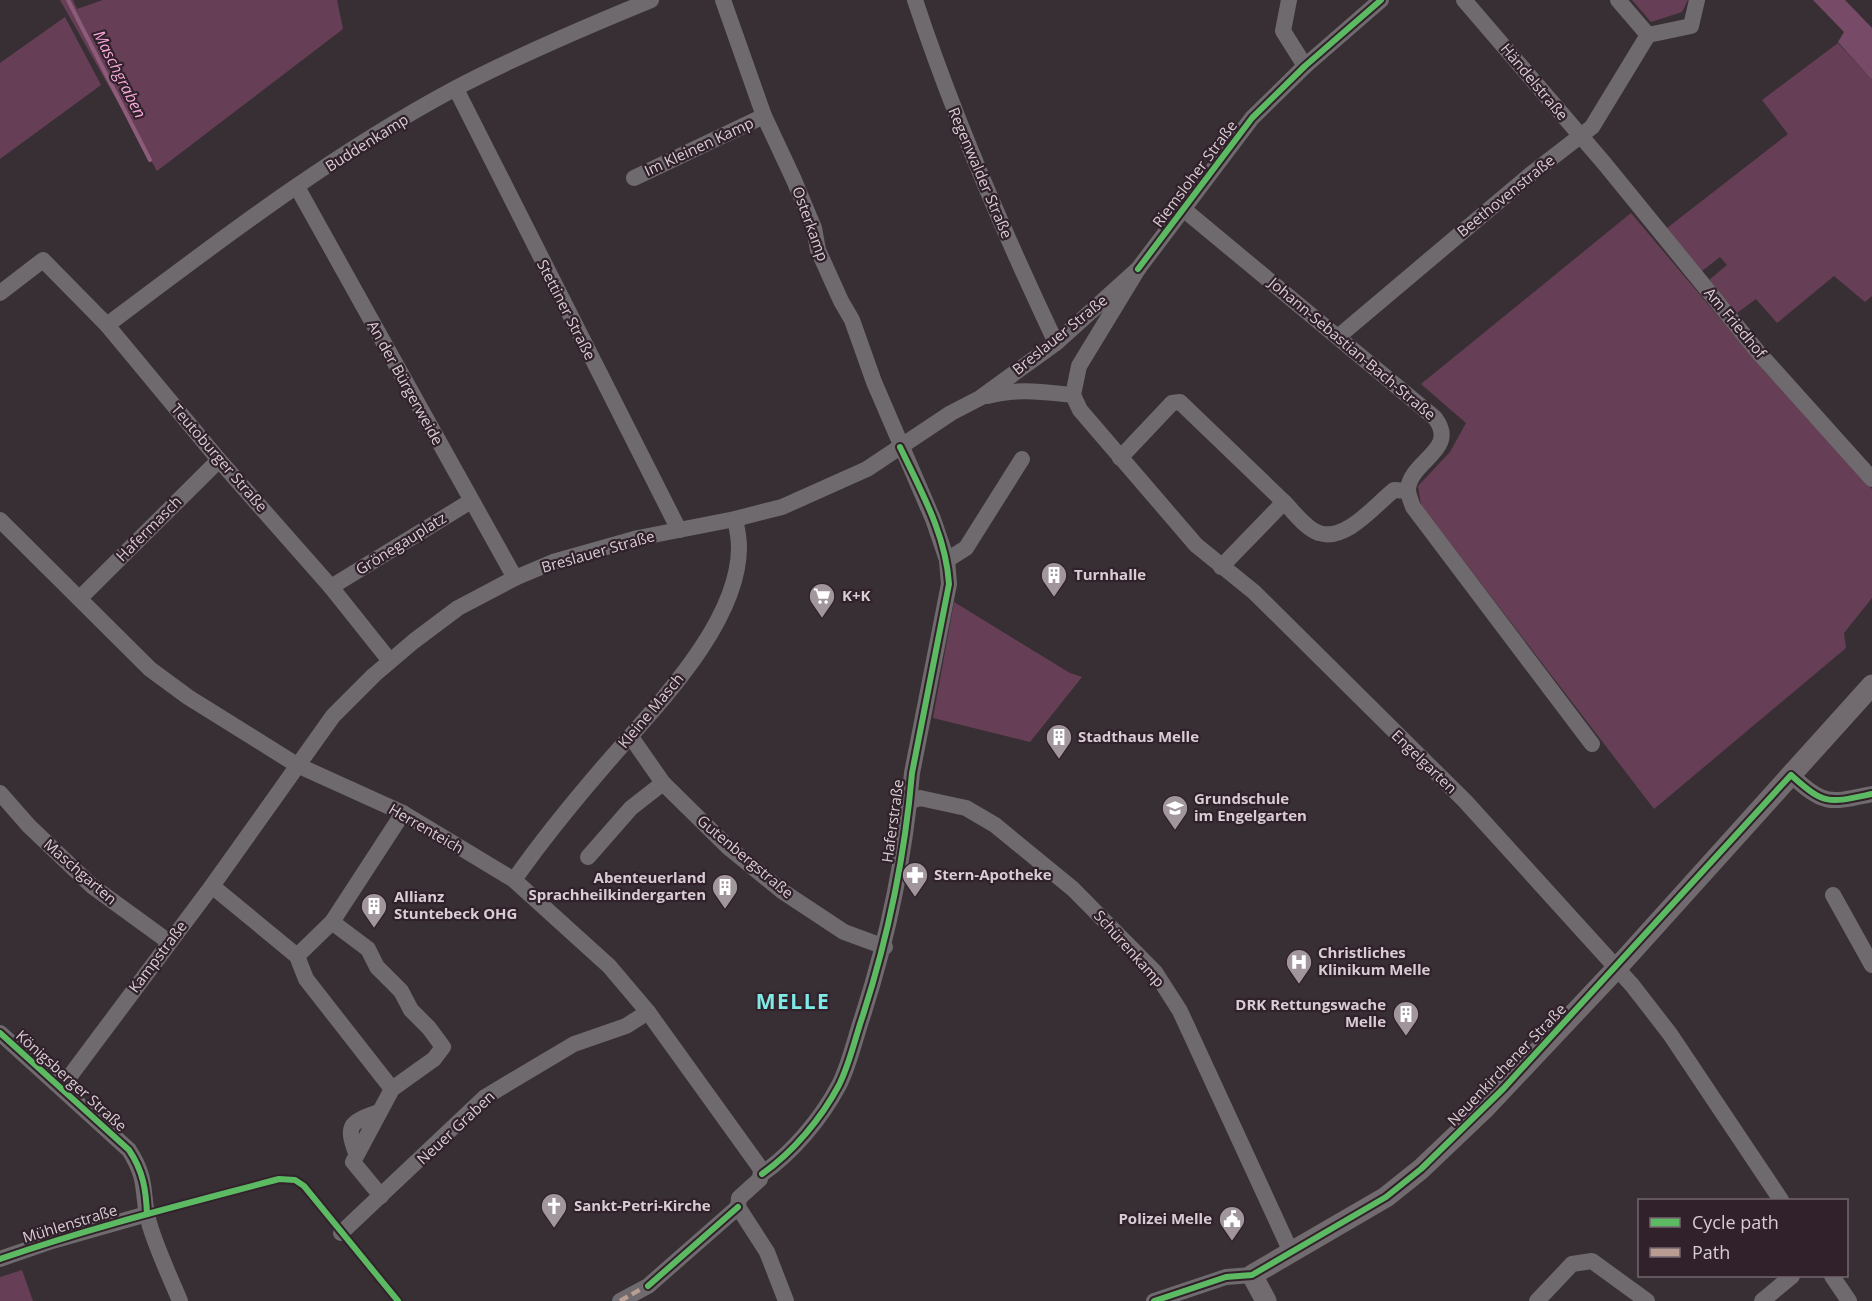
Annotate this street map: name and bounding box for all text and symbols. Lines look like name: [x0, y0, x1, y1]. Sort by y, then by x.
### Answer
water label: Maschgraben: [88, 26, 152, 122]
street label: Händelstraße: [1497, 39, 1573, 124]
street label: Regenwalder Straße: [944, 104, 1018, 241]
street label: Buddenkamp: [321, 109, 412, 176]
street label: Im Kleinen Kamp: [641, 112, 756, 180]
street label: Riemsloher Straße: [1147, 116, 1241, 231]
street label: Beethovenstraße: [1452, 150, 1558, 241]
street label: Osterkamp: [788, 184, 834, 264]
street label: Stettiner Straße: [533, 256, 601, 363]
street label: Johann-Sebastian-Bach-Straße: [1264, 271, 1440, 424]
street label: Am Friedhof: [1701, 283, 1772, 362]
street label: Breslauer Straße: [1008, 290, 1111, 379]
street label: An der Bürgerweide: [363, 317, 448, 448]
street label: Teutoburger Straße: [167, 399, 272, 516]
street label: Hafermasch: [111, 491, 185, 565]
street label: Grönegauplatz: [351, 507, 449, 579]
street label: Breslauer Straße: [539, 525, 657, 577]
building icon: Turnhalle: [1039, 560, 1069, 598]
place label: Turnhalle: [1074, 564, 1146, 584]
supermarket icon: K+K: [807, 581, 837, 619]
place label: K+K: [842, 585, 871, 605]
street label: Kleine Masch: [613, 669, 687, 752]
building icon: Stadthaus Melle: [1044, 722, 1074, 760]
street label: Engelgarten: [1388, 725, 1462, 797]
place label: Stadthaus Melle: [1078, 726, 1199, 746]
street label: Haferstraße: [876, 778, 908, 864]
place label: Grundschule im Engelgarten: [1194, 788, 1307, 825]
school or university icon: Grundschule im Engelgarten: [1160, 793, 1190, 831]
street label: Herrenteich: [385, 799, 468, 858]
street label: Gutenbergstraße: [693, 810, 798, 902]
street label: Maschgarten: [40, 834, 122, 909]
pharmacy icon: Stern-Apotheke: [900, 860, 930, 898]
place label: Stern-Apotheke: [934, 864, 1052, 884]
place label: Abenteuerland Sprachheilkindergarten: [528, 867, 706, 904]
building icon: Abenteuerland Sprachheilkindergarten: [710, 872, 740, 910]
place label: Allianz Stuntebeck OHG: [394, 886, 517, 923]
building icon: Allianz Stuntebeck OHG: [359, 891, 389, 929]
street label: Schürenkamp: [1090, 906, 1170, 991]
street label: Kampstraße: [124, 916, 191, 996]
place label: Christliches Klinikum Melle: [1318, 942, 1430, 979]
hospital icon: Christliches Klinikum Melle: [1284, 947, 1314, 985]
district label: MELLE: [756, 987, 830, 1015]
place label: DRK Rettungswache Melle: [1235, 994, 1386, 1031]
building icon: DRK Rettungswache Melle: [1391, 999, 1421, 1037]
street label: Neuenkirchener Straße: [1443, 999, 1570, 1130]
street label: Königsberger Straße: [12, 1025, 131, 1135]
street label: Neuer Graben: [412, 1086, 499, 1169]
church icon: Sankt-Petri-Kirche: [539, 1191, 569, 1229]
place label: Sankt-Petri-Kirche: [574, 1195, 711, 1215]
street label: Mühlenstraße: [20, 1199, 120, 1247]
legend: [1638, 1199, 1848, 1277]
public building icon: Polizei Melle: [1217, 1204, 1247, 1242]
place label: Polizei Melle: [1118, 1208, 1212, 1228]
text: Cycle path: [1692, 1210, 1779, 1234]
text: Path: [1692, 1240, 1730, 1264]

